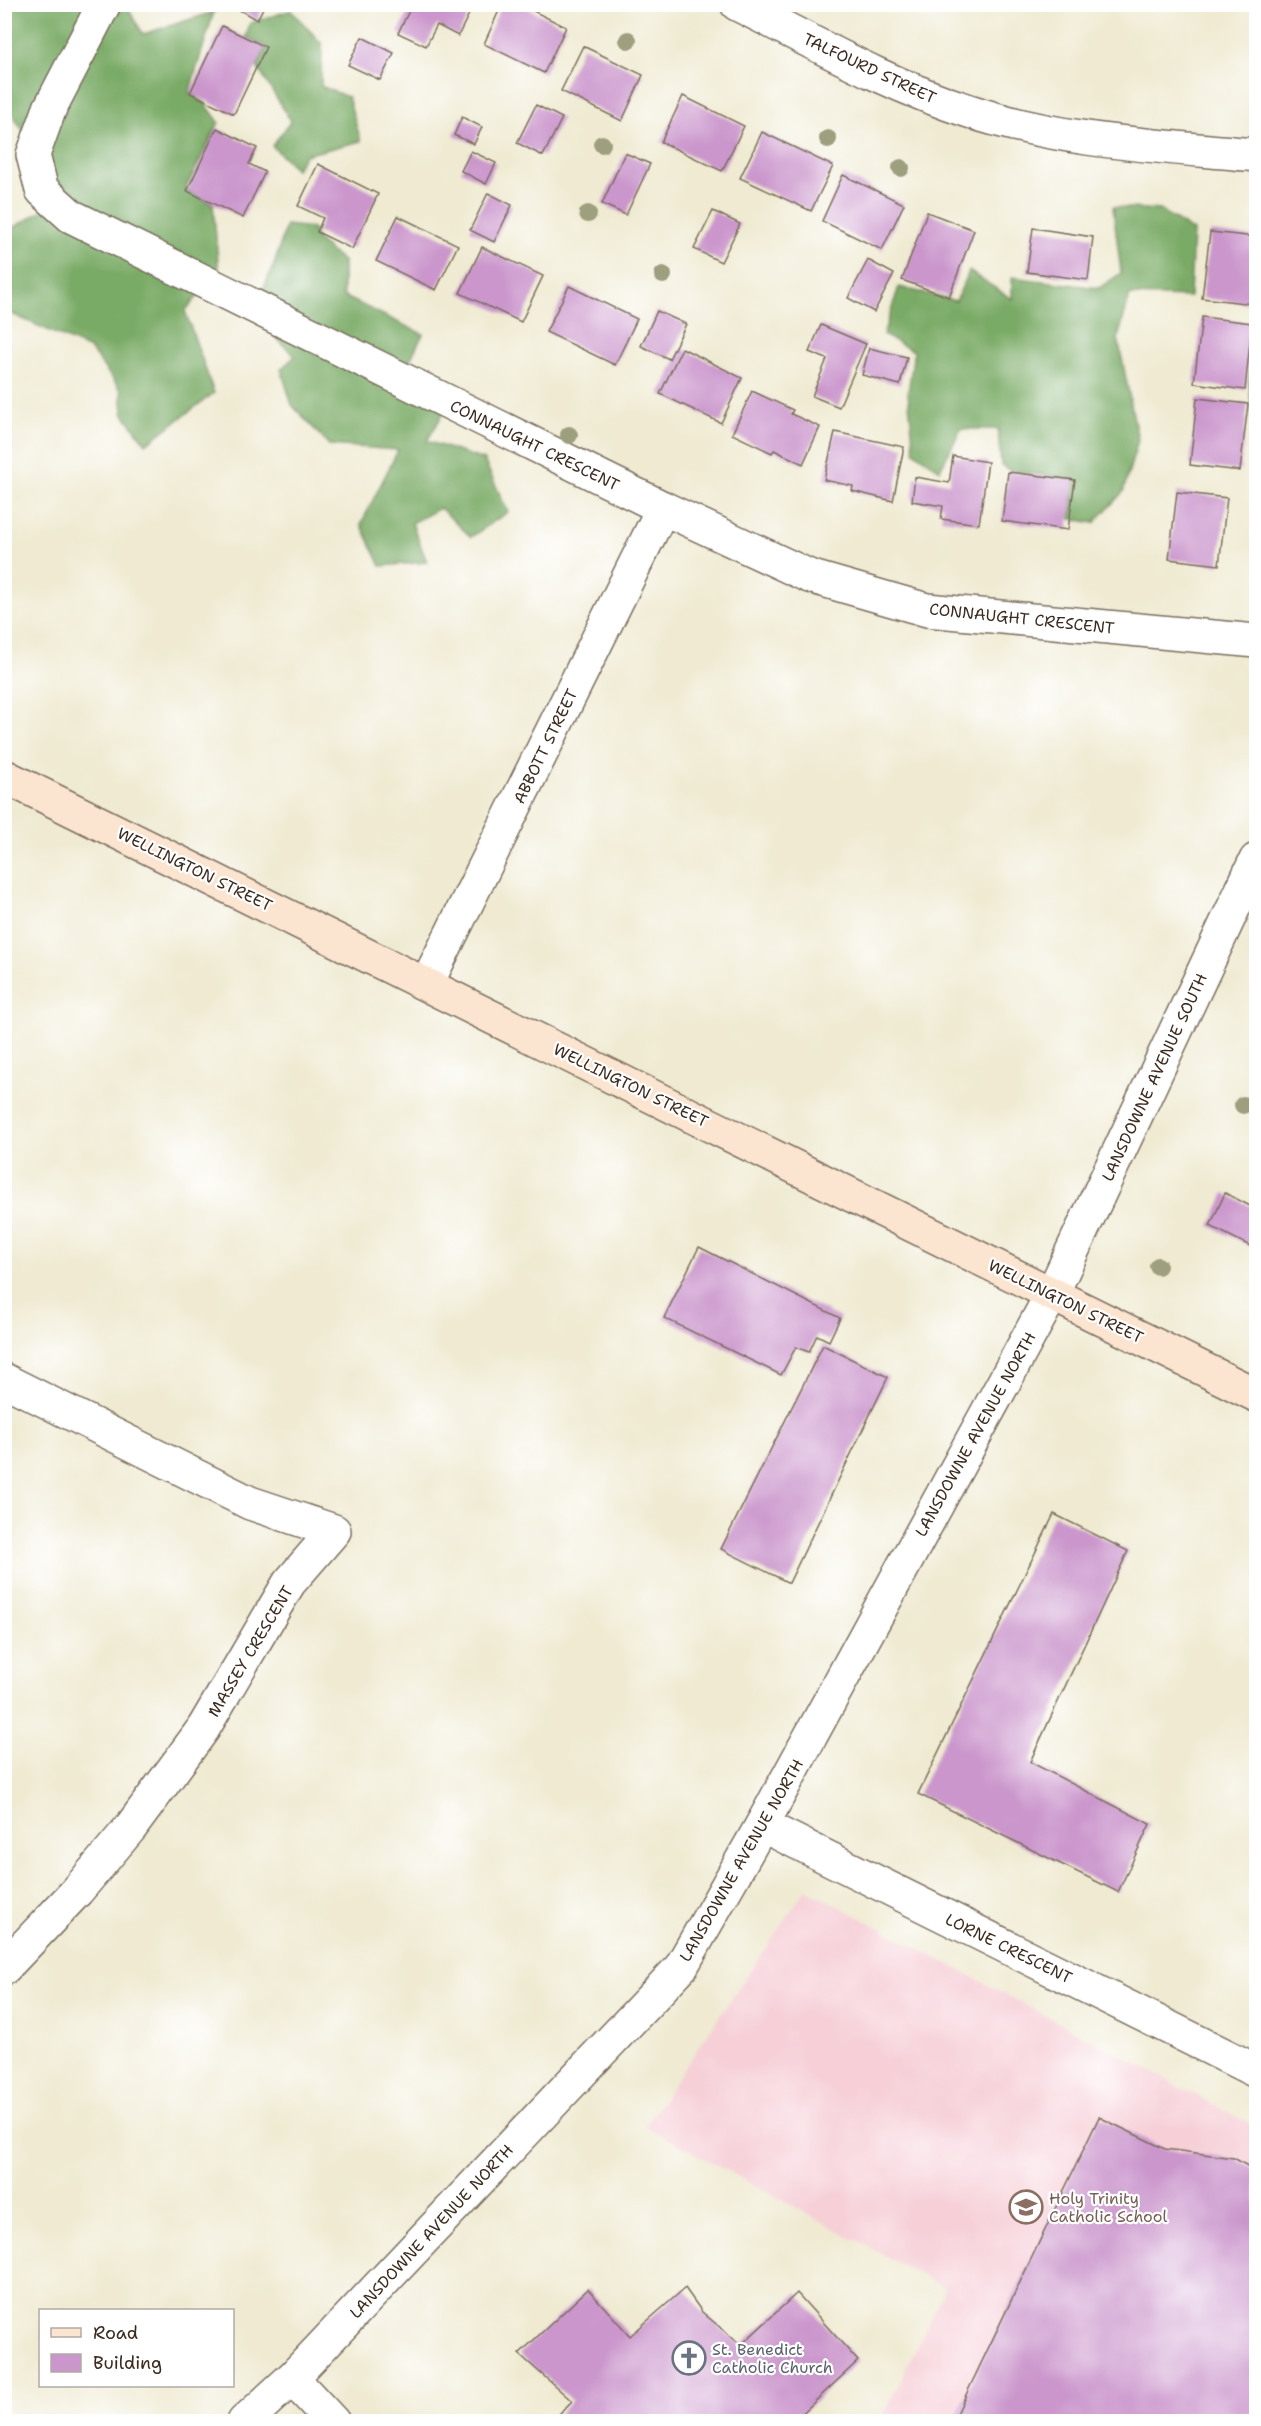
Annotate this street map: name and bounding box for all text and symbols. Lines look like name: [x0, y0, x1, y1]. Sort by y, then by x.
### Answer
street label: TALFOURD STREET: [800, 28, 940, 109]
street label: CONNAUGHT CRESCENT: [447, 395, 623, 496]
street label: CONNAUGHT CRESCENT: [928, 598, 1116, 639]
street label: ABBOTT STREET: [509, 685, 582, 807]
street label: WELLINGTON STREET: [114, 823, 276, 916]
street label: LANSDOWNE AVENUE SOUTH: [1097, 970, 1212, 1185]
street label: WELLINGTON STREET: [550, 1039, 712, 1132]
street label: WELLINGTON STREET: [985, 1255, 1147, 1348]
street label: LANSDOWNE AVENUE NORTH: [910, 1328, 1041, 1540]
street label: MASSEY CRESCENT: [203, 1582, 298, 1721]
street label: LANSDOWNE AVENUE NORTH: [675, 1755, 808, 1966]
street label: LORNE CRESCENT: [942, 1909, 1076, 1988]
street label: LANSDOWNE AVENUE NORTH: [345, 2140, 518, 2323]
place label: Holy Trinity Catholic School: [1049, 2188, 1167, 2227]
school or university icon: Holy Trinity Catholic School: [1008, 2189, 1044, 2225]
legend: [39, 2309, 234, 2387]
text: Road: [93, 2321, 138, 2345]
place label: St. Benedict Catholic Church: [712, 2339, 833, 2378]
church icon: St. Benedict Catholic Church: [671, 2340, 707, 2376]
text: Building: [93, 2351, 162, 2375]

